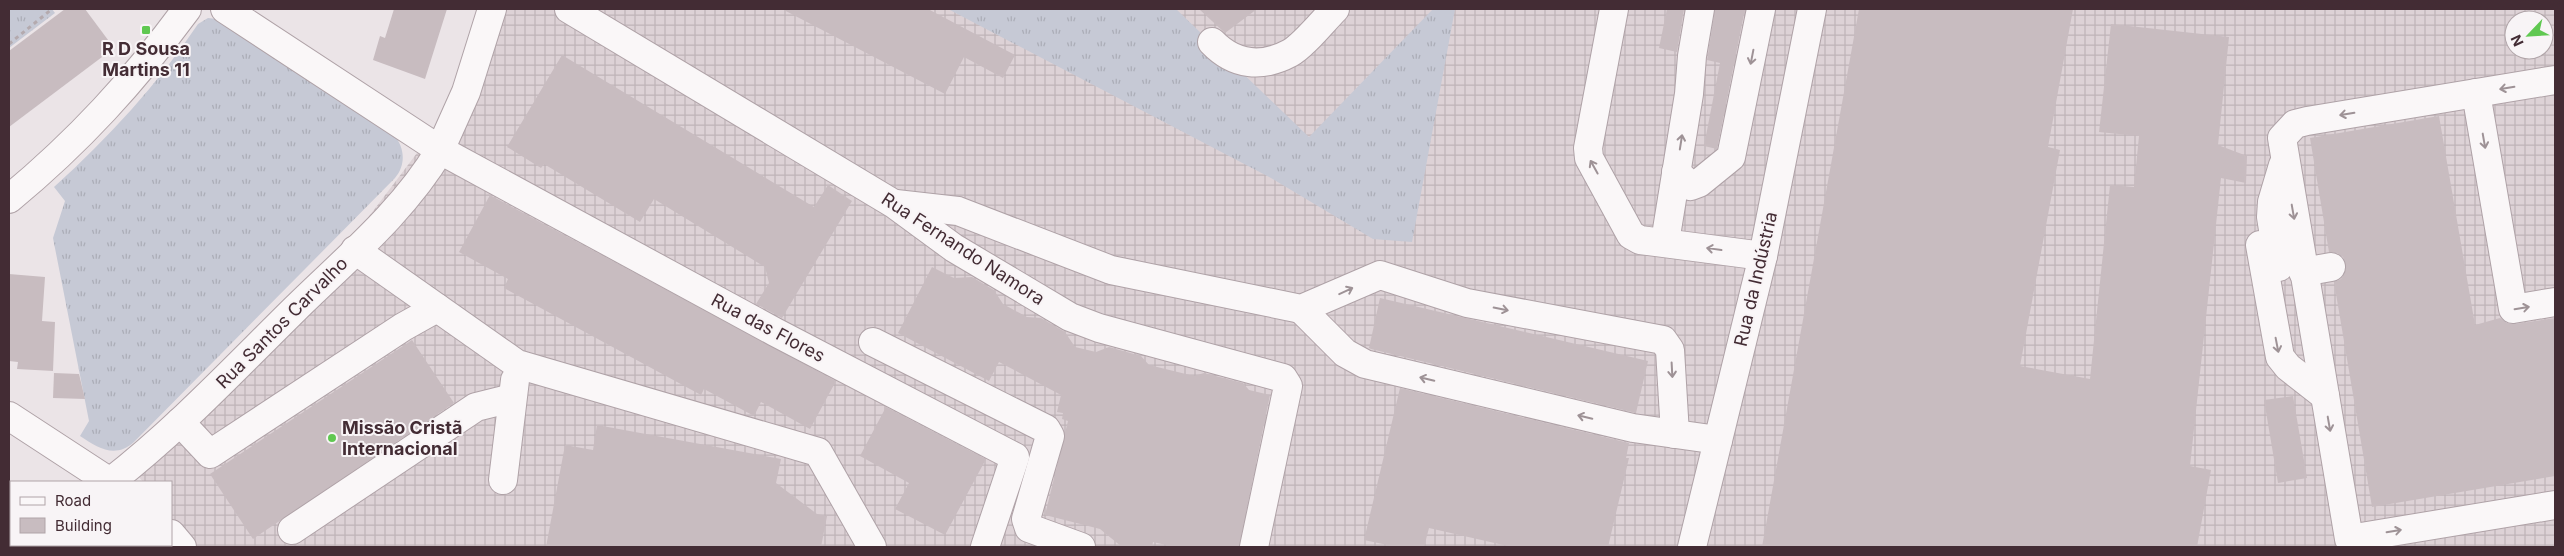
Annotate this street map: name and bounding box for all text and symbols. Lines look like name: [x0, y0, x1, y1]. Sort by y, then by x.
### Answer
north arrow: [2504, 10, 2554, 60]
marker: R D Sousa Martins 11: [140, 24, 152, 36]
text: N: [2507, 32, 2527, 49]
place label: R D Sousa Martins 11: [102, 38, 190, 80]
one-way arrow: [1746, 48, 1756, 64]
one-way arrow: [2499, 84, 2515, 94]
one-way arrow: [2339, 110, 2355, 120]
one-way arrow: [2480, 133, 2490, 149]
one-way arrow: [1677, 134, 1687, 150]
one-way arrow: [1589, 159, 1599, 174]
street label: Rua Fernando Namora: [878, 188, 1049, 309]
one-way arrow: [2289, 204, 2299, 220]
street label: Rua da Indústria: [1730, 209, 1781, 348]
one-way arrow: [1707, 244, 1723, 254]
street label: Rua Santos Carvalho: [212, 253, 352, 393]
one-way arrow: [1338, 285, 1353, 295]
street label: Rua das Flores: [708, 289, 829, 366]
one-way arrow: [2514, 302, 2530, 312]
one-way arrow: [1492, 305, 1508, 315]
one-way arrow: [2273, 337, 2283, 353]
one-way arrow: [1667, 361, 1676, 377]
one-way arrow: [1420, 374, 1436, 383]
one-way arrow: [1578, 412, 1594, 421]
one-way arrow: [2325, 416, 2335, 432]
place label: Missão Cristã Internacional: [342, 417, 462, 459]
marker: Missão Cristã Internacional: [326, 432, 338, 444]
legend: [10, 481, 172, 546]
text: Road: [55, 491, 91, 510]
text: Building: [55, 516, 112, 535]
one-way arrow: [2386, 526, 2402, 536]

